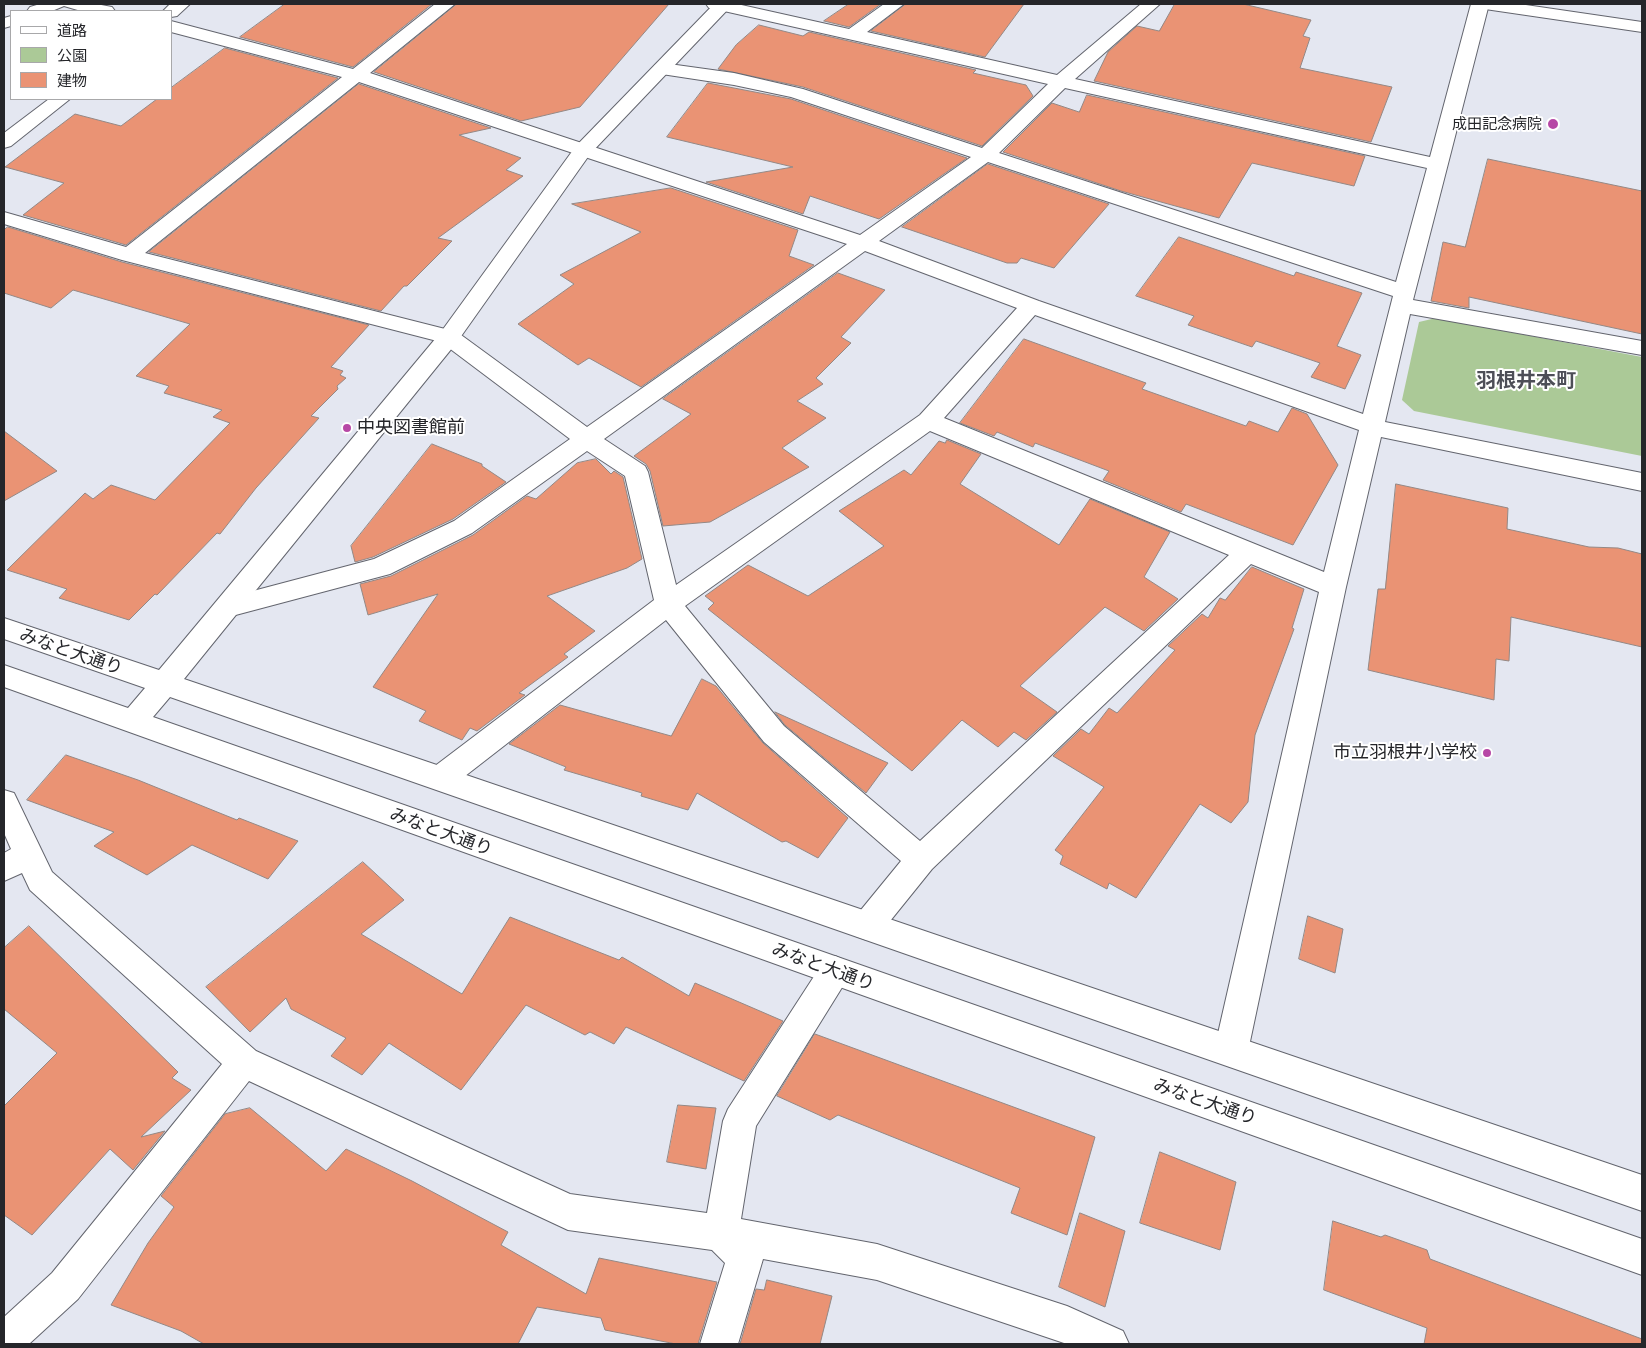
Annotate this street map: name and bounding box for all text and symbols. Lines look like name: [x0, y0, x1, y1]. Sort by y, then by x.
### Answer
legend: [10, 10, 172, 100]
text: 道路: [57, 21, 87, 40]
text: 公園: [57, 46, 87, 65]
text: 建物: [57, 71, 87, 90]
place label: 成田記念病院: [1452, 115, 1542, 133]
marker: 成田記念病院: [1546, 117, 1560, 131]
district label: 羽根井本町: [1476, 369, 1576, 393]
place label: 中央図書館前: [357, 417, 465, 439]
marker: 中央図書館前: [341, 422, 353, 434]
street label: みなと大通り: [16, 624, 126, 680]
place label: 市立羽根井小学校: [1333, 742, 1477, 764]
marker: 市立羽根井小学校: [1481, 747, 1493, 759]
street label: みなと大通り: [387, 803, 495, 861]
street label: みなと大通り: [769, 938, 877, 996]
street label: みなと大通り: [1150, 1074, 1260, 1130]

